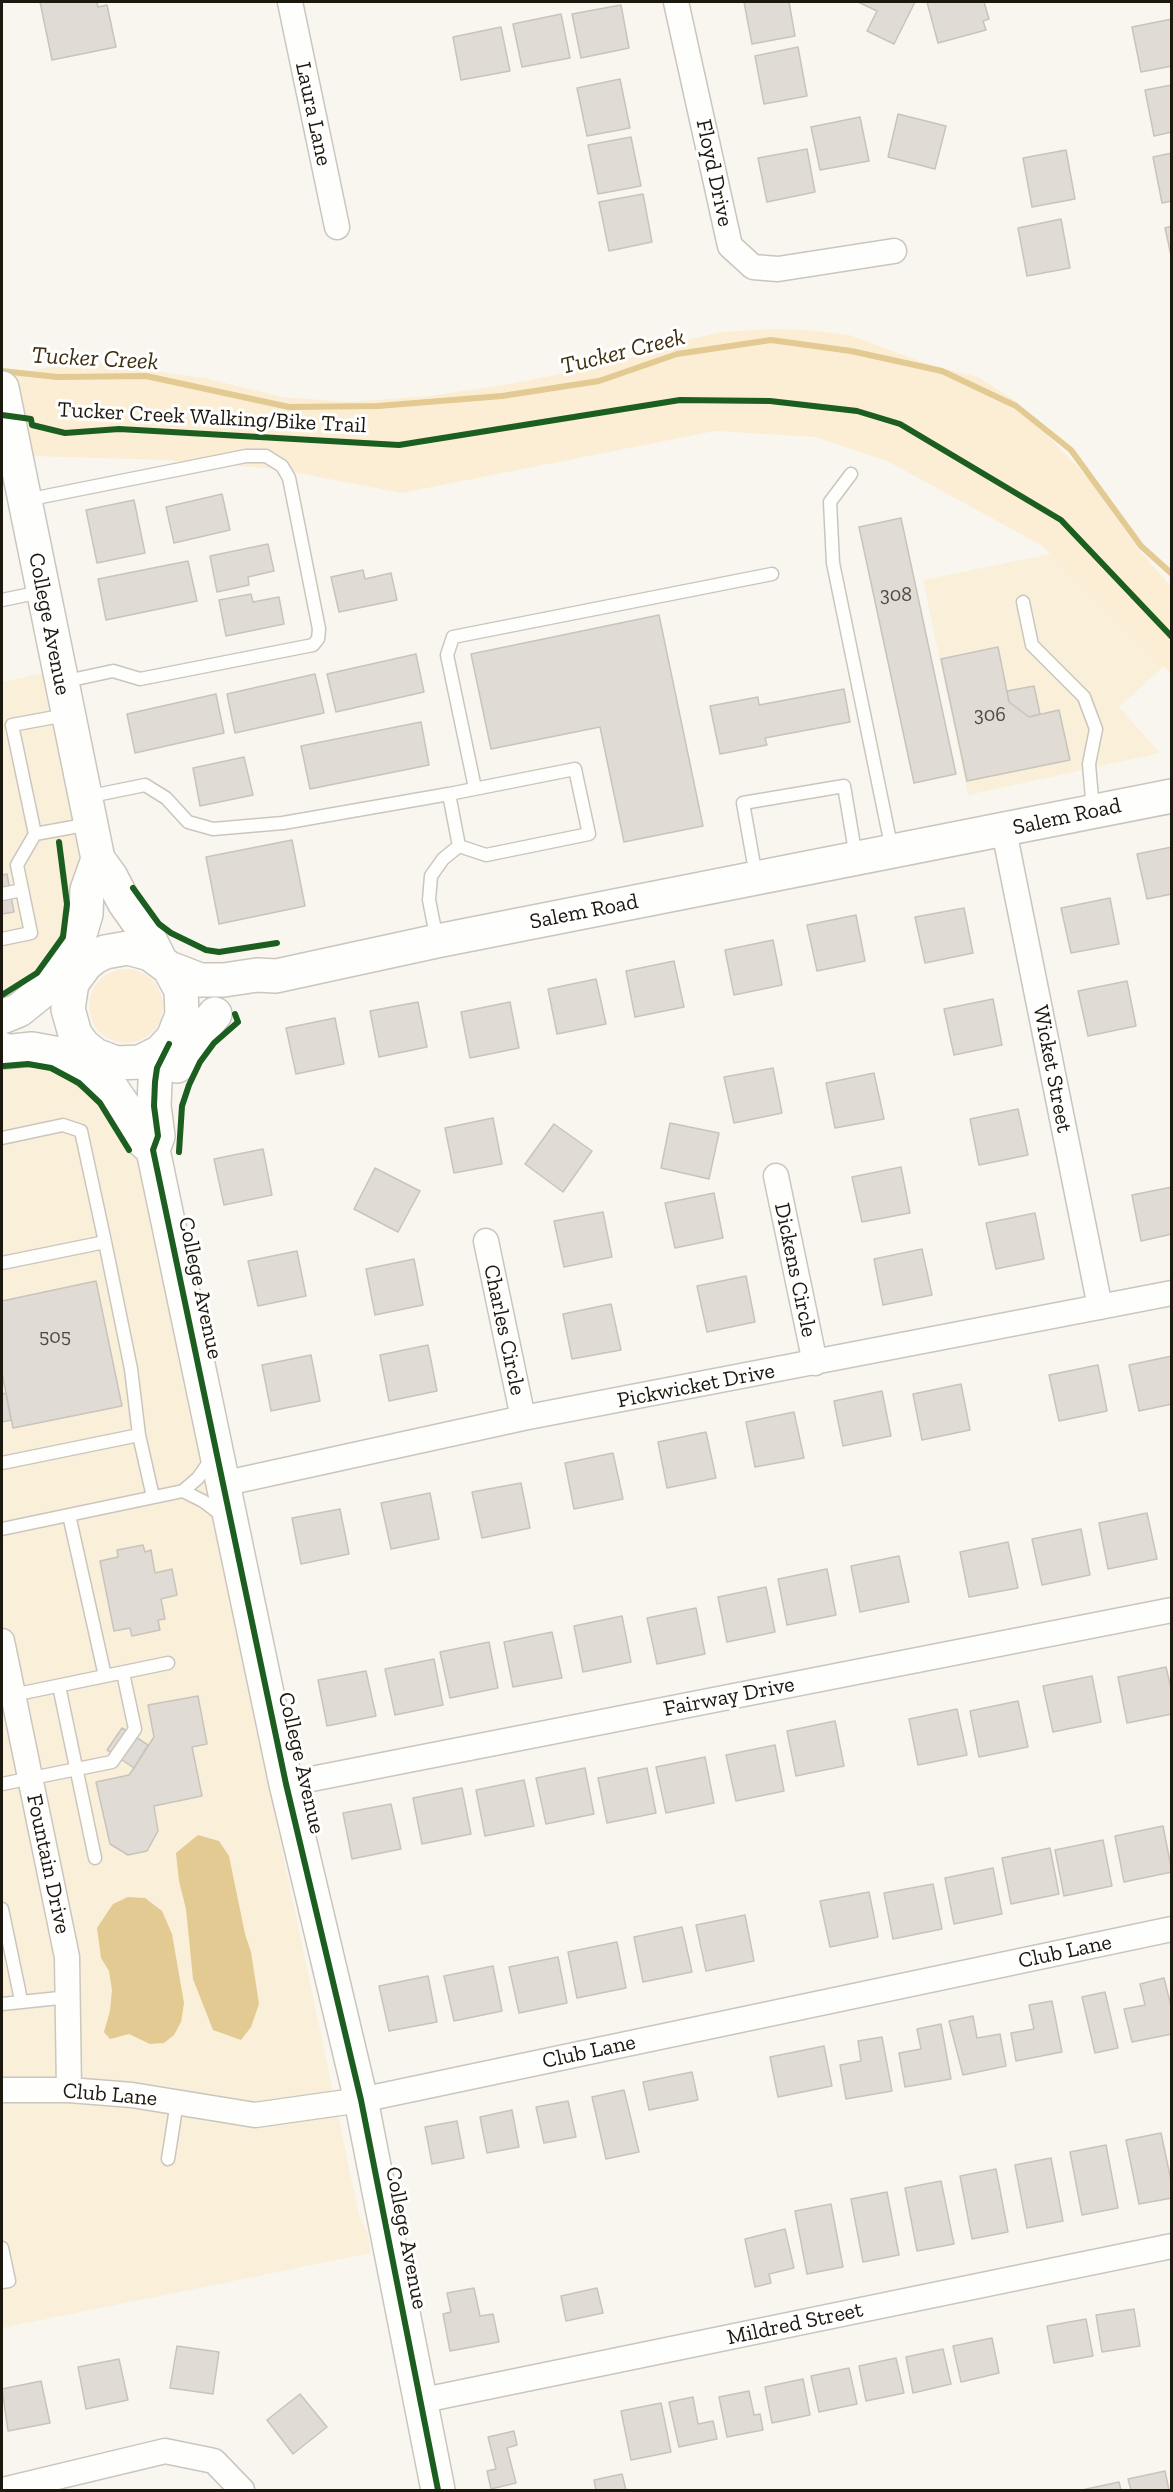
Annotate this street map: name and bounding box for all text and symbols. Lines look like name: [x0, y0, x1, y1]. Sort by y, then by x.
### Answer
street label: Laura Lane: [289, 60, 337, 168]
street label: Floyd Drive: [690, 117, 738, 229]
water label: Tucker Creek: [558, 323, 688, 381]
water label: Tucker Creek: [31, 341, 159, 377]
street label: Tucker Creek Walking/Bike Trail: [57, 397, 367, 439]
street label: College Avenue: [22, 550, 76, 698]
house number: 308: [880, 583, 912, 607]
house number: 306: [974, 703, 1006, 727]
street label: Salem Road: [1011, 793, 1123, 841]
street label: Salem Road: [528, 889, 640, 935]
street label: Wicket Street: [1027, 1003, 1077, 1135]
street label: Dickens Circle: [768, 1201, 822, 1339]
street label: College Avenue: [172, 1215, 228, 1361]
street label: Charles Circle: [477, 1262, 531, 1398]
house number: 505: [39, 1325, 71, 1349]
street label: Pickwicket Drive: [615, 1358, 777, 1414]
street label: Fairway Drive: [661, 1671, 797, 1723]
street label: College Avenue: [272, 1690, 330, 1836]
street label: Fountain Drive: [20, 1792, 76, 1936]
street label: Club Lane: [1016, 1929, 1114, 1975]
street label: Club Lane: [540, 2029, 638, 2075]
street label: Club Lane: [62, 2078, 158, 2112]
street label: College Avenue: [379, 2164, 433, 2312]
street label: Mildred Street: [725, 2297, 865, 2351]

